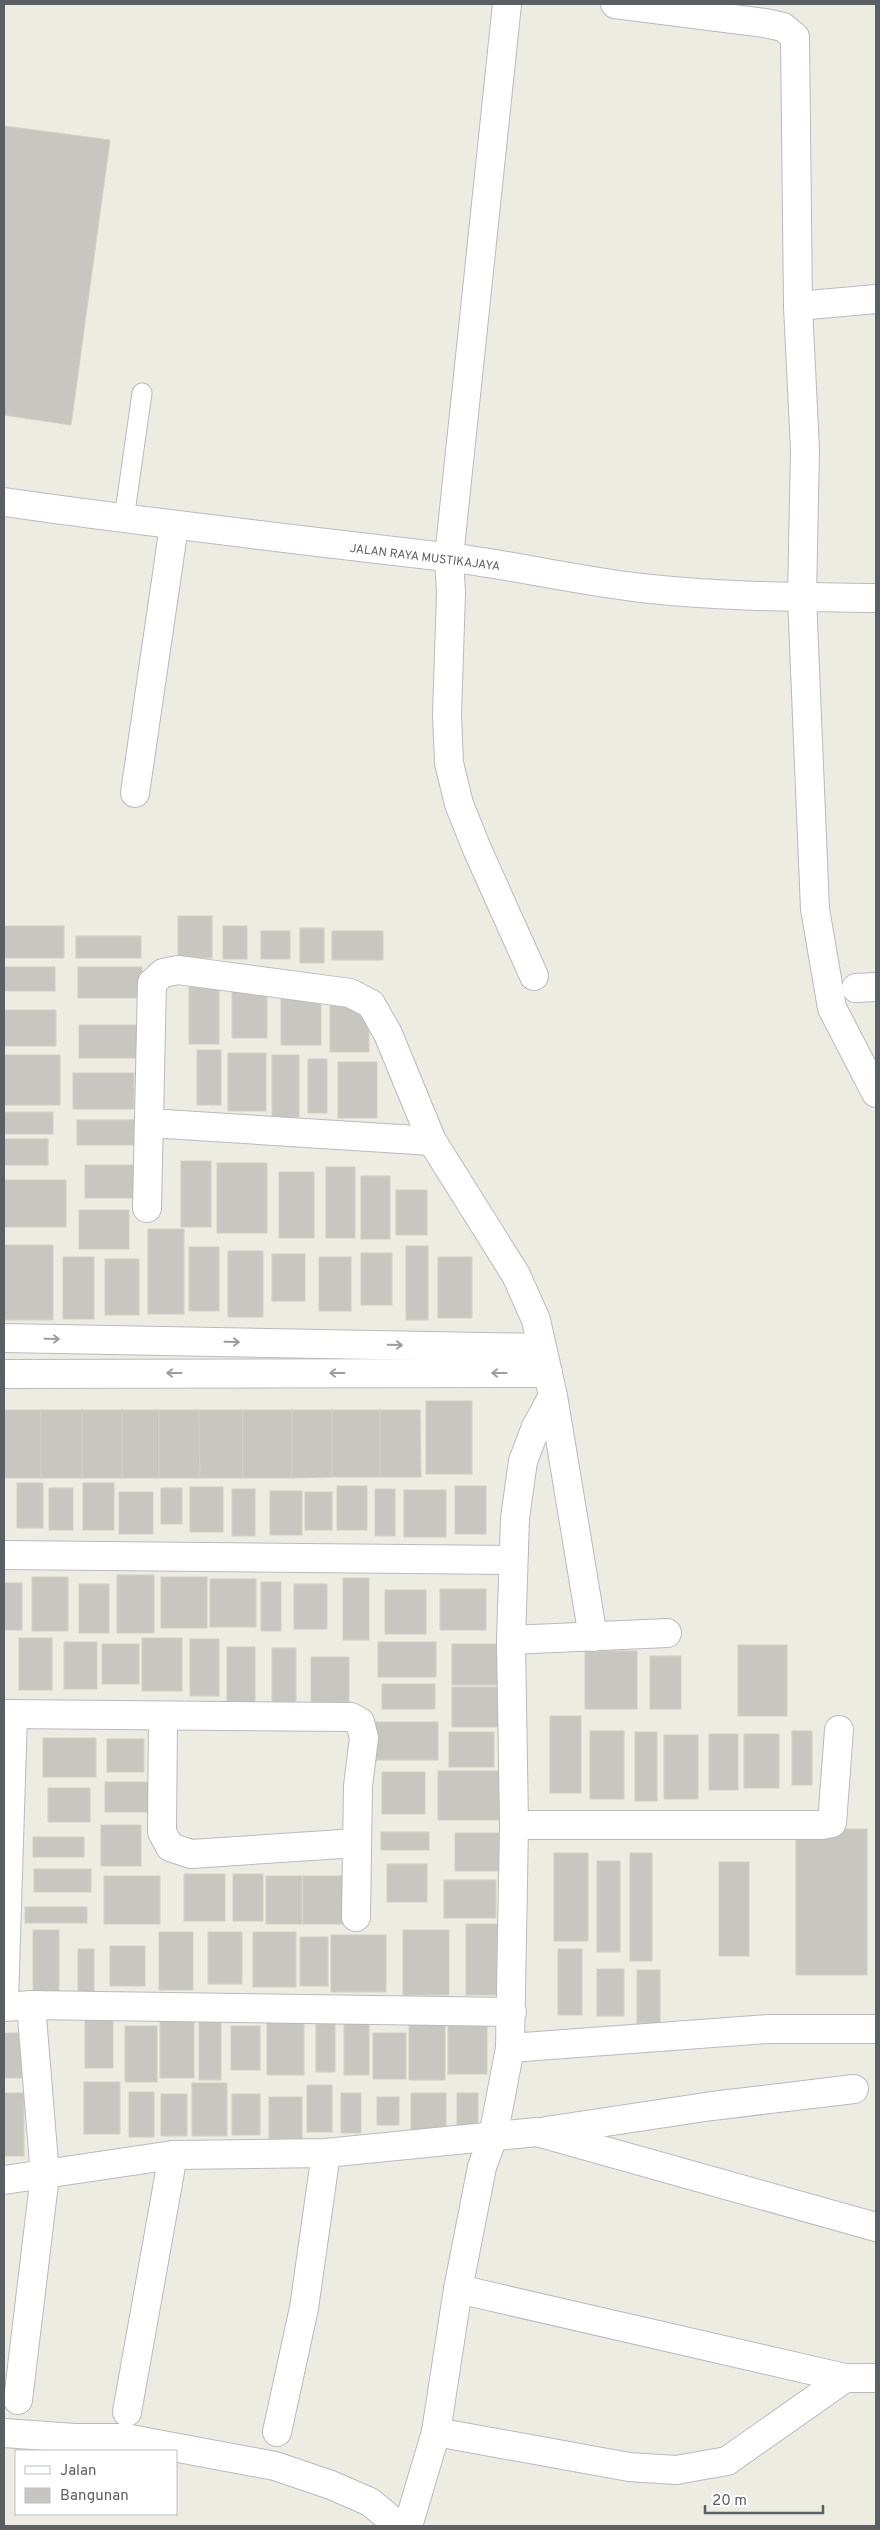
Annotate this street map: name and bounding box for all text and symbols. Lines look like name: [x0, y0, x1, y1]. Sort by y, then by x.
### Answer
street label: JALAN RAYA MUSTIKAJAYA: [349, 541, 501, 575]
one-way arrow: [44, 1334, 60, 1344]
one-way arrow: [224, 1338, 240, 1347]
one-way arrow: [386, 1340, 403, 1350]
one-way arrow: [166, 1368, 182, 1378]
one-way arrow: [329, 1368, 345, 1378]
one-way arrow: [491, 1368, 508, 1378]
legend: [15, 2450, 178, 2515]
text: Jalan: [60, 2462, 97, 2481]
scale bar: [705, 2482, 822, 2514]
text: Bangunan: [60, 2487, 129, 2506]
text: 20 m: [712, 2492, 747, 2511]

